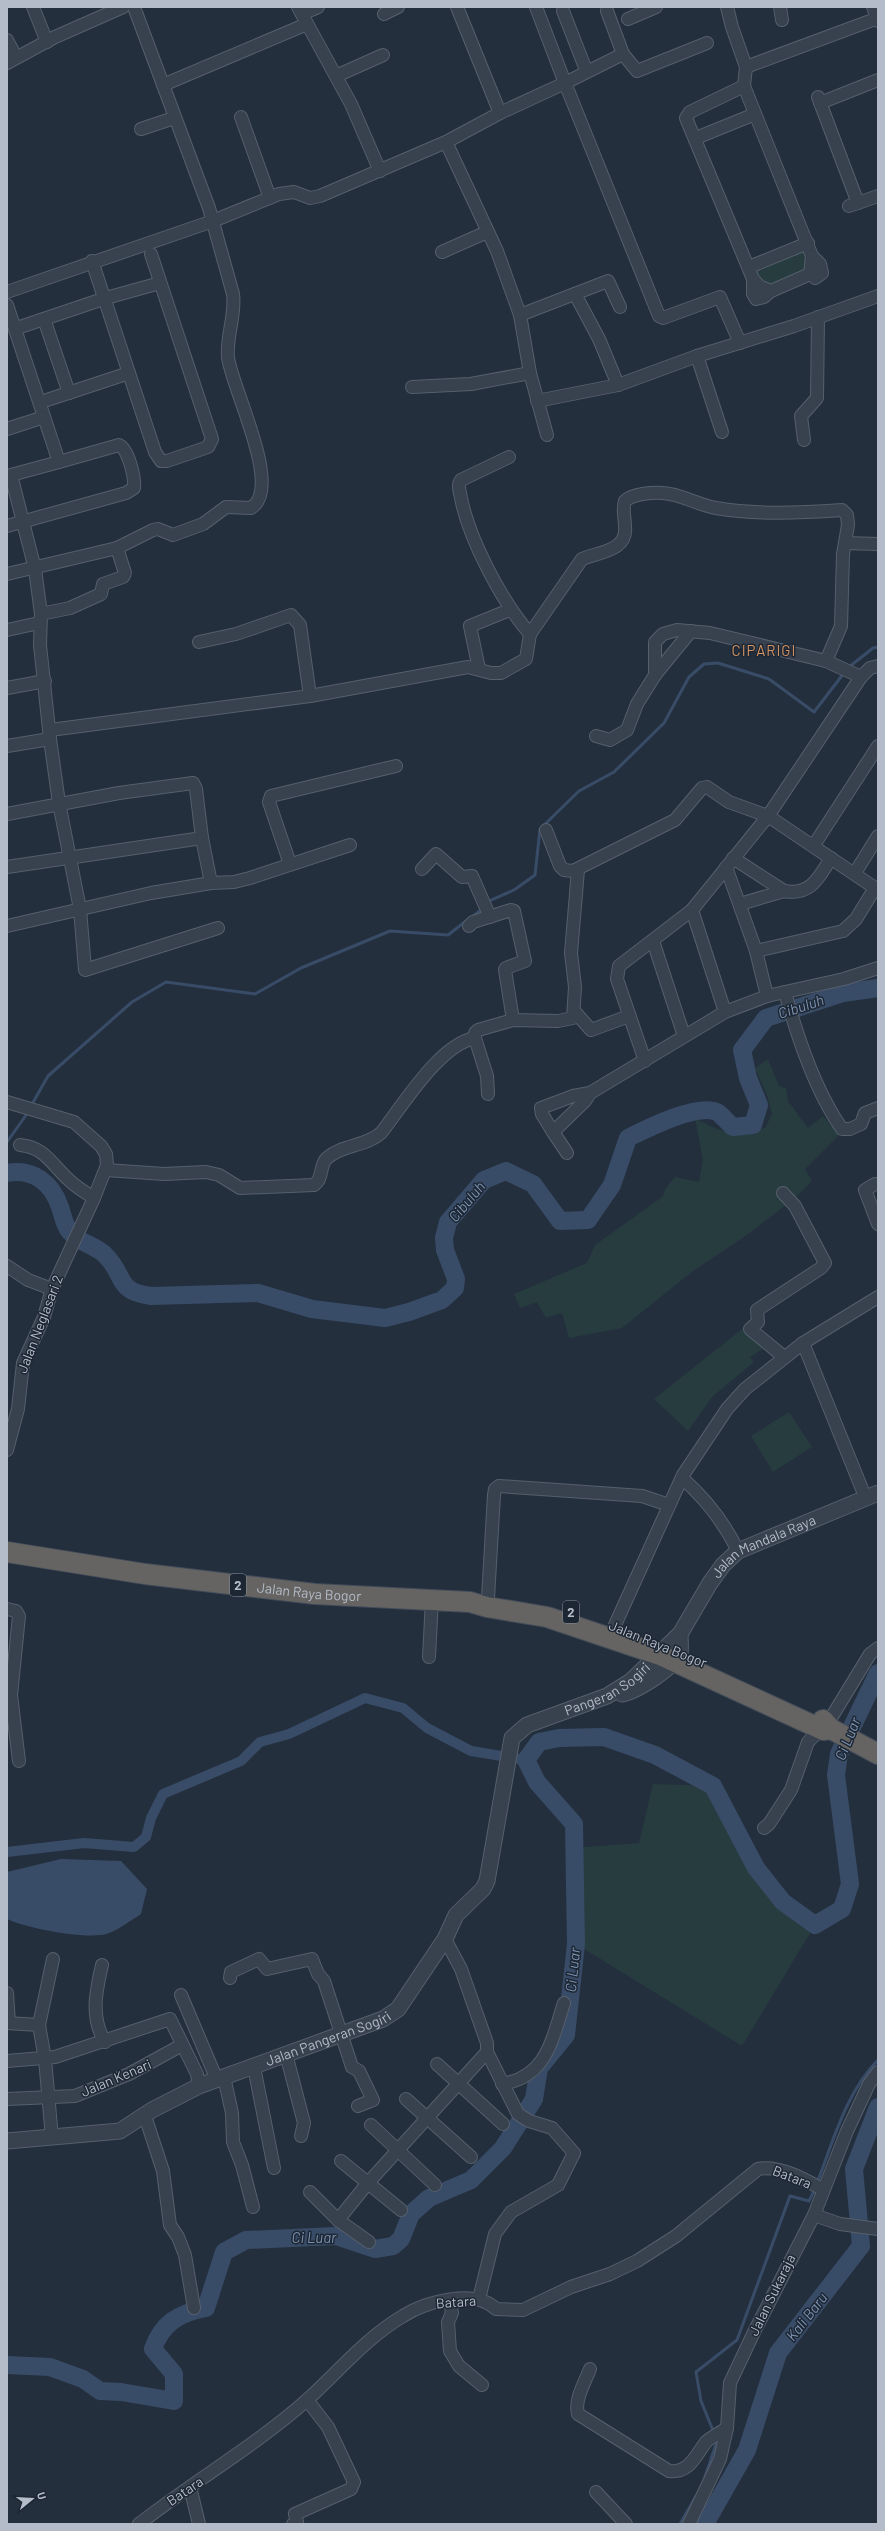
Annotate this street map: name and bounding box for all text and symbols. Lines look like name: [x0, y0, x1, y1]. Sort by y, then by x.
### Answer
district label: CIPARIGI: [732, 641, 796, 659]
water label: Cibuluh: [775, 990, 826, 1022]
water label: Cibuluh: [444, 1177, 488, 1225]
street label: Jalan Neglasari 2: [13, 1272, 66, 1375]
street label: Jalan Mandala Raya: [707, 1511, 818, 1581]
road number: 2: [230, 1574, 246, 1596]
street label: Jalan Raya Bogor: [256, 1578, 362, 1604]
road number: 2: [563, 1601, 579, 1623]
street label: Jalan Raya Bogor: [607, 1616, 710, 1671]
street label: Pangeran Sogiri: [562, 1658, 653, 1719]
water label: Ci Luar: [830, 1714, 864, 1763]
water label: Ci Luar: [561, 1946, 583, 1993]
street label: Jalan Pangeran Sogiri: [263, 2007, 394, 2069]
street label: Jalan Kenari: [78, 2055, 154, 2100]
street label: Batara: [770, 2161, 814, 2192]
water label: Ci Luar: [292, 2228, 337, 2246]
street label: Jalan Sukaraja: [745, 2251, 799, 2338]
water label: Kali Baru: [782, 2288, 831, 2344]
street label: Batara: [435, 2292, 477, 2311]
street label: Batara: [163, 2472, 206, 2509]
north arrow: [12, 2479, 52, 2519]
text: U: [35, 2490, 49, 2501]

